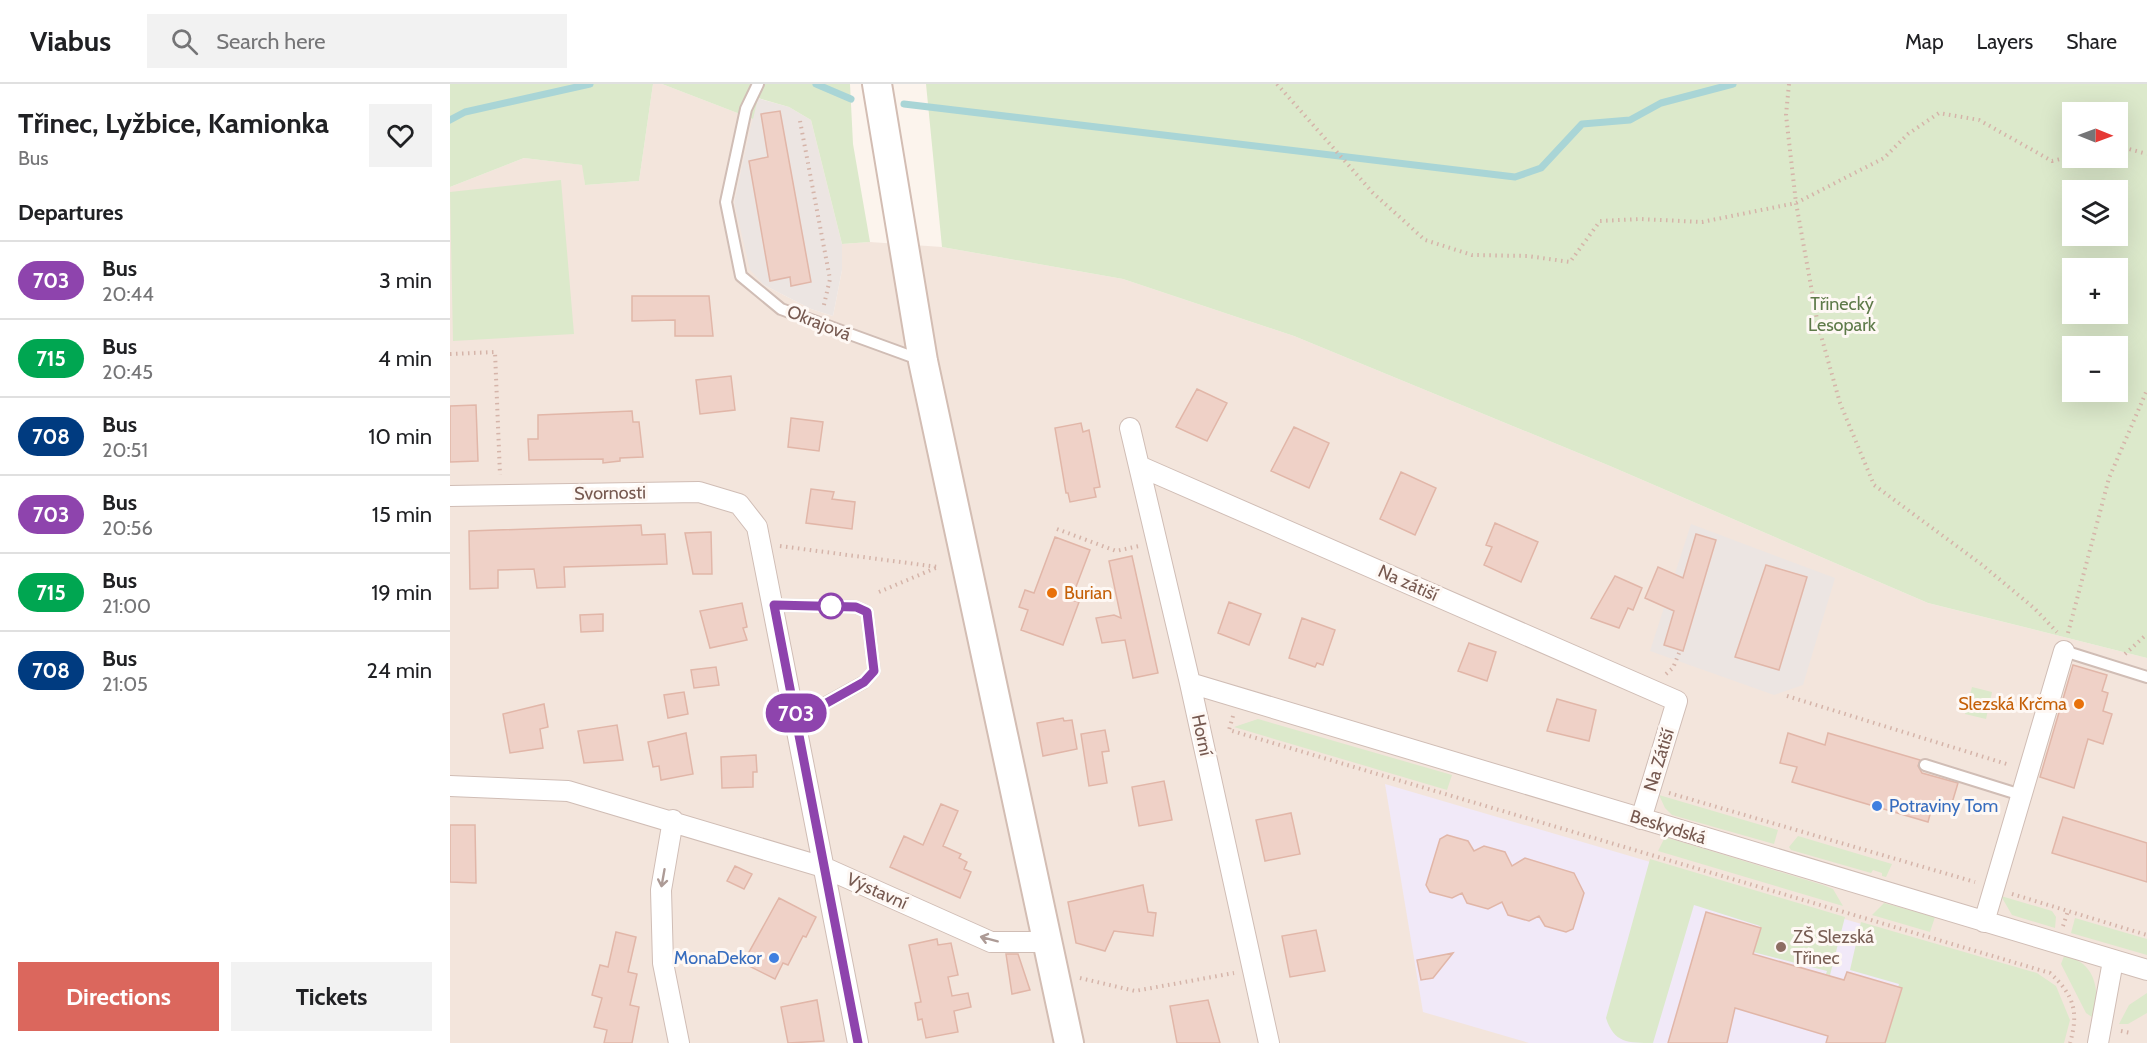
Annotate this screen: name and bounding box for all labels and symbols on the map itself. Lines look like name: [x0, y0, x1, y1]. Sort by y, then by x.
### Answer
north arrow: [2062, 102, 2128, 168]
park label: Třinecký Lesopark: [1808, 293, 1877, 336]
street label: Okrajová: [784, 300, 854, 346]
street label: Svornosti: [574, 481, 646, 505]
street label: Na zátiší: [1375, 560, 1442, 606]
place label: Burian: [1064, 582, 1112, 604]
marker: Burian: [1045, 586, 1059, 600]
unlabelled marker: [818, 593, 844, 619]
place label: Slezská Krčma: [1958, 693, 2067, 715]
line badge: 703: [762, 694, 830, 732]
marker: Slezská Krčma: [2072, 697, 2086, 711]
street label: Horní: [1187, 712, 1217, 758]
street label: Na Zátiší: [1639, 726, 1679, 794]
place label: Potraviny Tom: [1889, 795, 1998, 817]
marker: Potraviny Tom: [1870, 799, 1884, 813]
street label: Beskydská: [1627, 805, 1709, 849]
one-way arrow: [657, 868, 668, 887]
street label: Výstavní: [843, 868, 911, 914]
place label: ZŠ Slezská Třinec: [1793, 926, 1874, 969]
one-way arrow: [980, 933, 999, 945]
marker: ZŠ Slezská Třinec: [1774, 940, 1788, 954]
place label: MonaDekor: [674, 947, 762, 969]
marker: MonaDekor: [767, 951, 781, 965]

